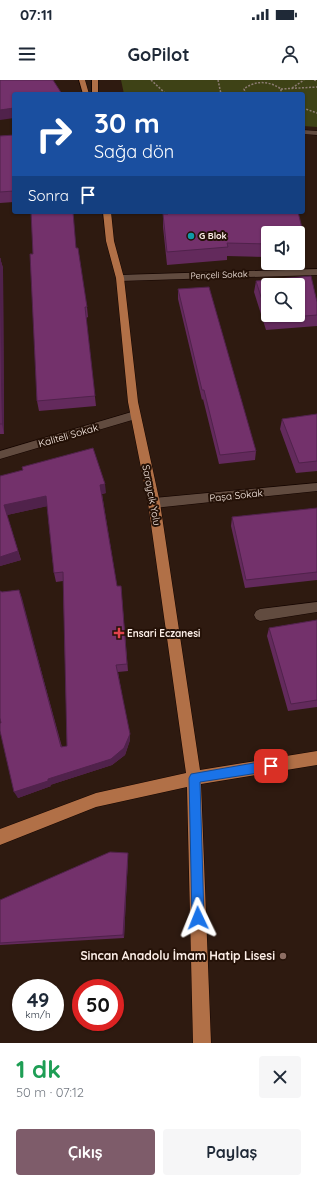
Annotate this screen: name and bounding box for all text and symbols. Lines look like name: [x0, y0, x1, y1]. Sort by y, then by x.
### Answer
text: 07:11: [20, 5, 53, 24]
icon: menu: [16, 43, 38, 65]
text: GoPilot: [127, 43, 190, 66]
icon: person: [279, 43, 301, 65]
text: 30 m: [94, 105, 160, 140]
icon: right: [28, 108, 80, 160]
text: Sağa dön: [94, 140, 174, 163]
icon: arrive: [77, 184, 99, 206]
text: Sonra: [28, 186, 69, 205]
map controls: [261, 226, 305, 322]
button: sound: [261, 226, 305, 270]
place label: G Blok: [199, 230, 227, 241]
marker: G Blok: [186, 231, 196, 241]
street label: Pençeli Sokak: [190, 268, 248, 281]
button: search: [261, 278, 305, 322]
street label: Kaliteli Sokak: [37, 421, 100, 450]
street label: Saraycık Yolu: [139, 464, 164, 527]
street label: Paşa Sokak: [209, 486, 264, 505]
place label: Ensari Eczanesi: [127, 627, 200, 640]
marker: Ensari Eczanesi: [114, 628, 124, 638]
pin: [254, 749, 288, 783]
icon: arrive: [260, 755, 282, 777]
position arrow: [177, 897, 219, 939]
place label: Sincan Anadolu İmam Hatip Lisesi: [80, 948, 275, 963]
marker: Sincan Anadolu İmam Hatip Lisesi: [278, 951, 288, 961]
speed limit sign: 50: [72, 979, 124, 1031]
text: 49: [27, 987, 49, 1012]
text: km/h: [25, 1008, 51, 1021]
text: 1 dk: [16, 1054, 61, 1084]
button: close: [259, 1056, 301, 1098]
text: 50 m · 07:12: [16, 1084, 84, 1100]
button: Çıkış: [16, 1129, 155, 1175]
button: Paylaş: [163, 1129, 301, 1175]

